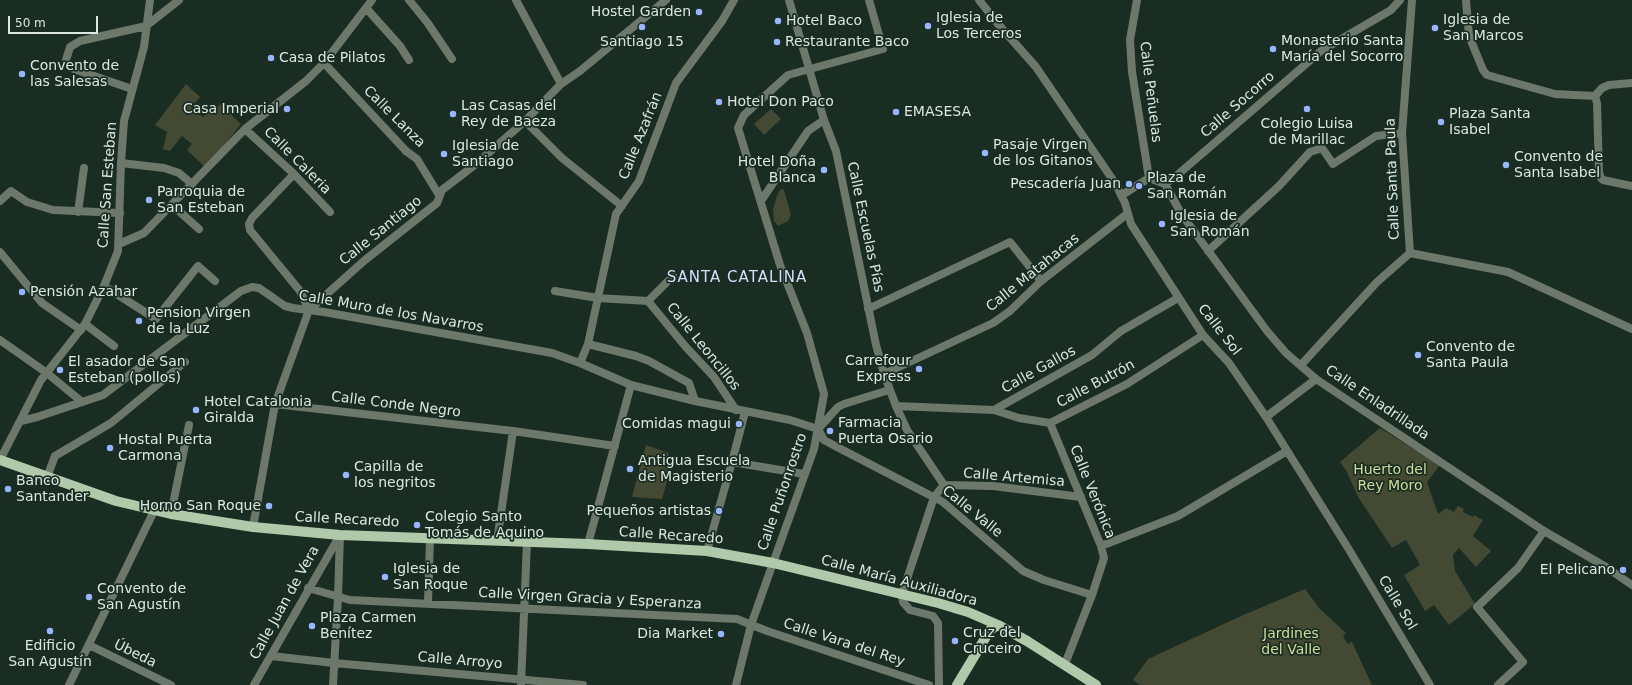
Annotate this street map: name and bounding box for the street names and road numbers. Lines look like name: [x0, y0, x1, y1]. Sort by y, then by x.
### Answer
street label: Calle Peñuelas: [1135, 40, 1165, 144]
street label: Calle Socorro: [1198, 68, 1278, 142]
street label: Calle Lanza: [360, 83, 428, 151]
street label: Calle Azafrán: [616, 90, 666, 182]
street label: Calle Santa Paula: [1382, 118, 1404, 240]
street label: Calle San Esteban: [95, 121, 121, 249]
street label: Calle Caleria: [260, 124, 334, 198]
street label: Calle Escuelas Pías: [843, 160, 887, 294]
street label: Calle Santiago: [336, 193, 426, 269]
street label: Calle Matahacas: [983, 230, 1083, 316]
street label: Calle Muro de los Navarros: [297, 287, 485, 337]
street label: Calle Leoncillos: [662, 300, 744, 394]
street label: Calle Sol: [1194, 301, 1244, 359]
street label: Calle Gallos: [999, 343, 1079, 397]
street label: Calle Butrón: [1054, 356, 1138, 412]
street label: Calle Enladrillada: [1322, 362, 1432, 444]
street label: Calle Conde Negro: [330, 389, 462, 421]
street label: Calle Puñonrostro: [755, 431, 811, 553]
street label: Calle Verónica: [1066, 443, 1118, 541]
street label: Calle Artemisa: [962, 465, 1066, 491]
street label: Calle Valle: [938, 483, 1006, 541]
street label: Calle Recaredo: [294, 509, 400, 531]
street label: Calle Recaredo: [618, 524, 724, 548]
street label: Calle Juan de Vera: [247, 543, 323, 663]
street label: Calle María Auxiliadora: [819, 552, 979, 610]
street label: Calle Sol: [1374, 573, 1420, 633]
street label: Calle Virgen Gracia y Esperanza: [478, 585, 702, 613]
street label: Calle Vara del Rey: [781, 615, 907, 671]
street label: Úbeda: [111, 637, 159, 671]
street label: Calle Arroyo: [417, 649, 503, 673]

